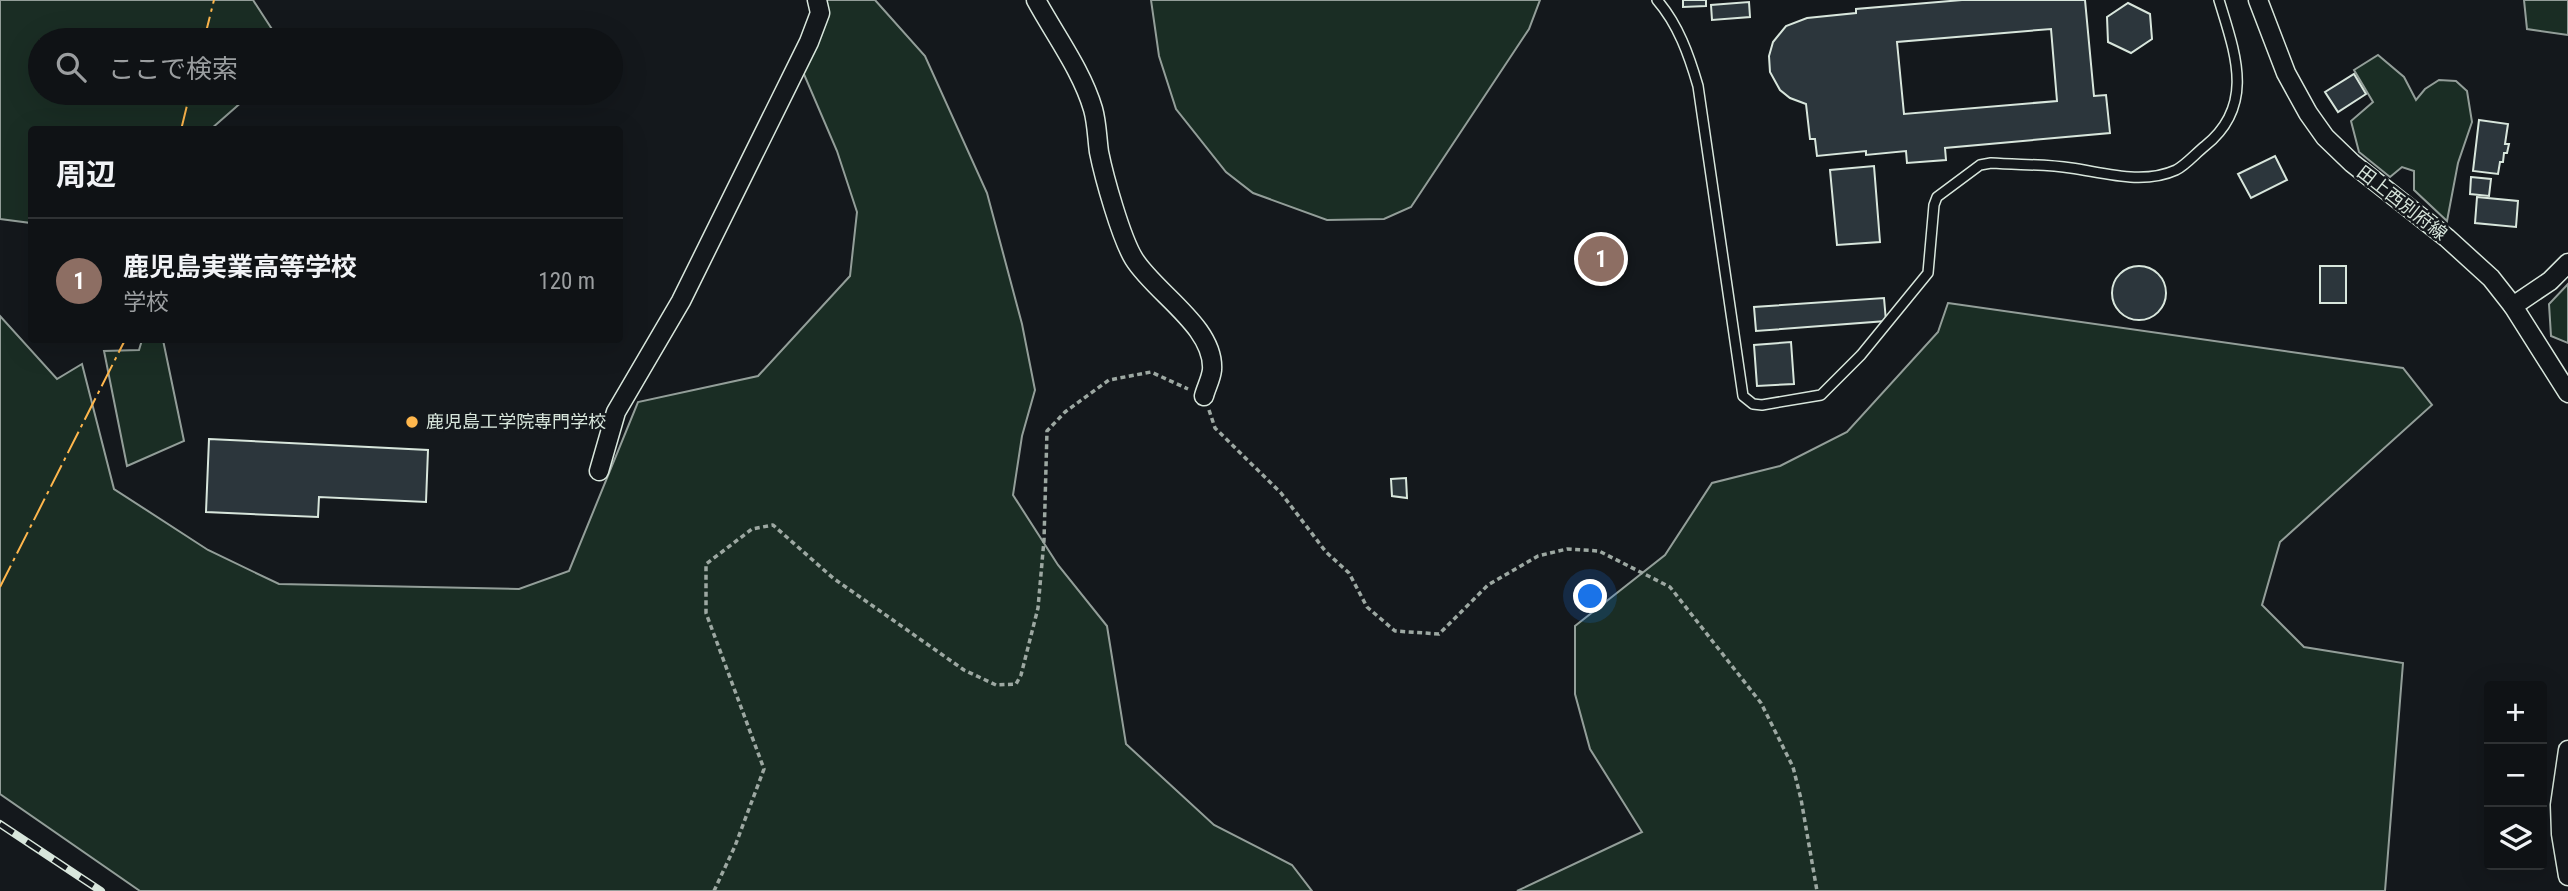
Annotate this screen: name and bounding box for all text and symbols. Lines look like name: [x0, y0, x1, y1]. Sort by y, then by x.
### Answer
search box: [28, 28, 623, 105]
icon: search: [52, 48, 90, 86]
text: ここで検索: [108, 54, 238, 84]
text: 周辺: [56, 157, 116, 192]
street label: 田上西別府線: [2353, 161, 2451, 244]
pin: 1: [1578, 233, 1624, 285]
text: 鹿児島実業高等学校: [123, 252, 357, 282]
text: 1: [73, 268, 85, 295]
text: 120 m: [538, 268, 595, 295]
text: 学校: [123, 289, 169, 316]
place label: 鹿児島工学院専門学校: [426, 411, 606, 432]
marker: 鹿児島工学院専門学校: [404, 414, 420, 430]
your location: [1573, 579, 1607, 613]
map controls: [2484, 681, 2547, 870]
button: +: [2484, 681, 2547, 744]
button: −: [2484, 744, 2547, 807]
button: layers: [2484, 807, 2547, 870]

